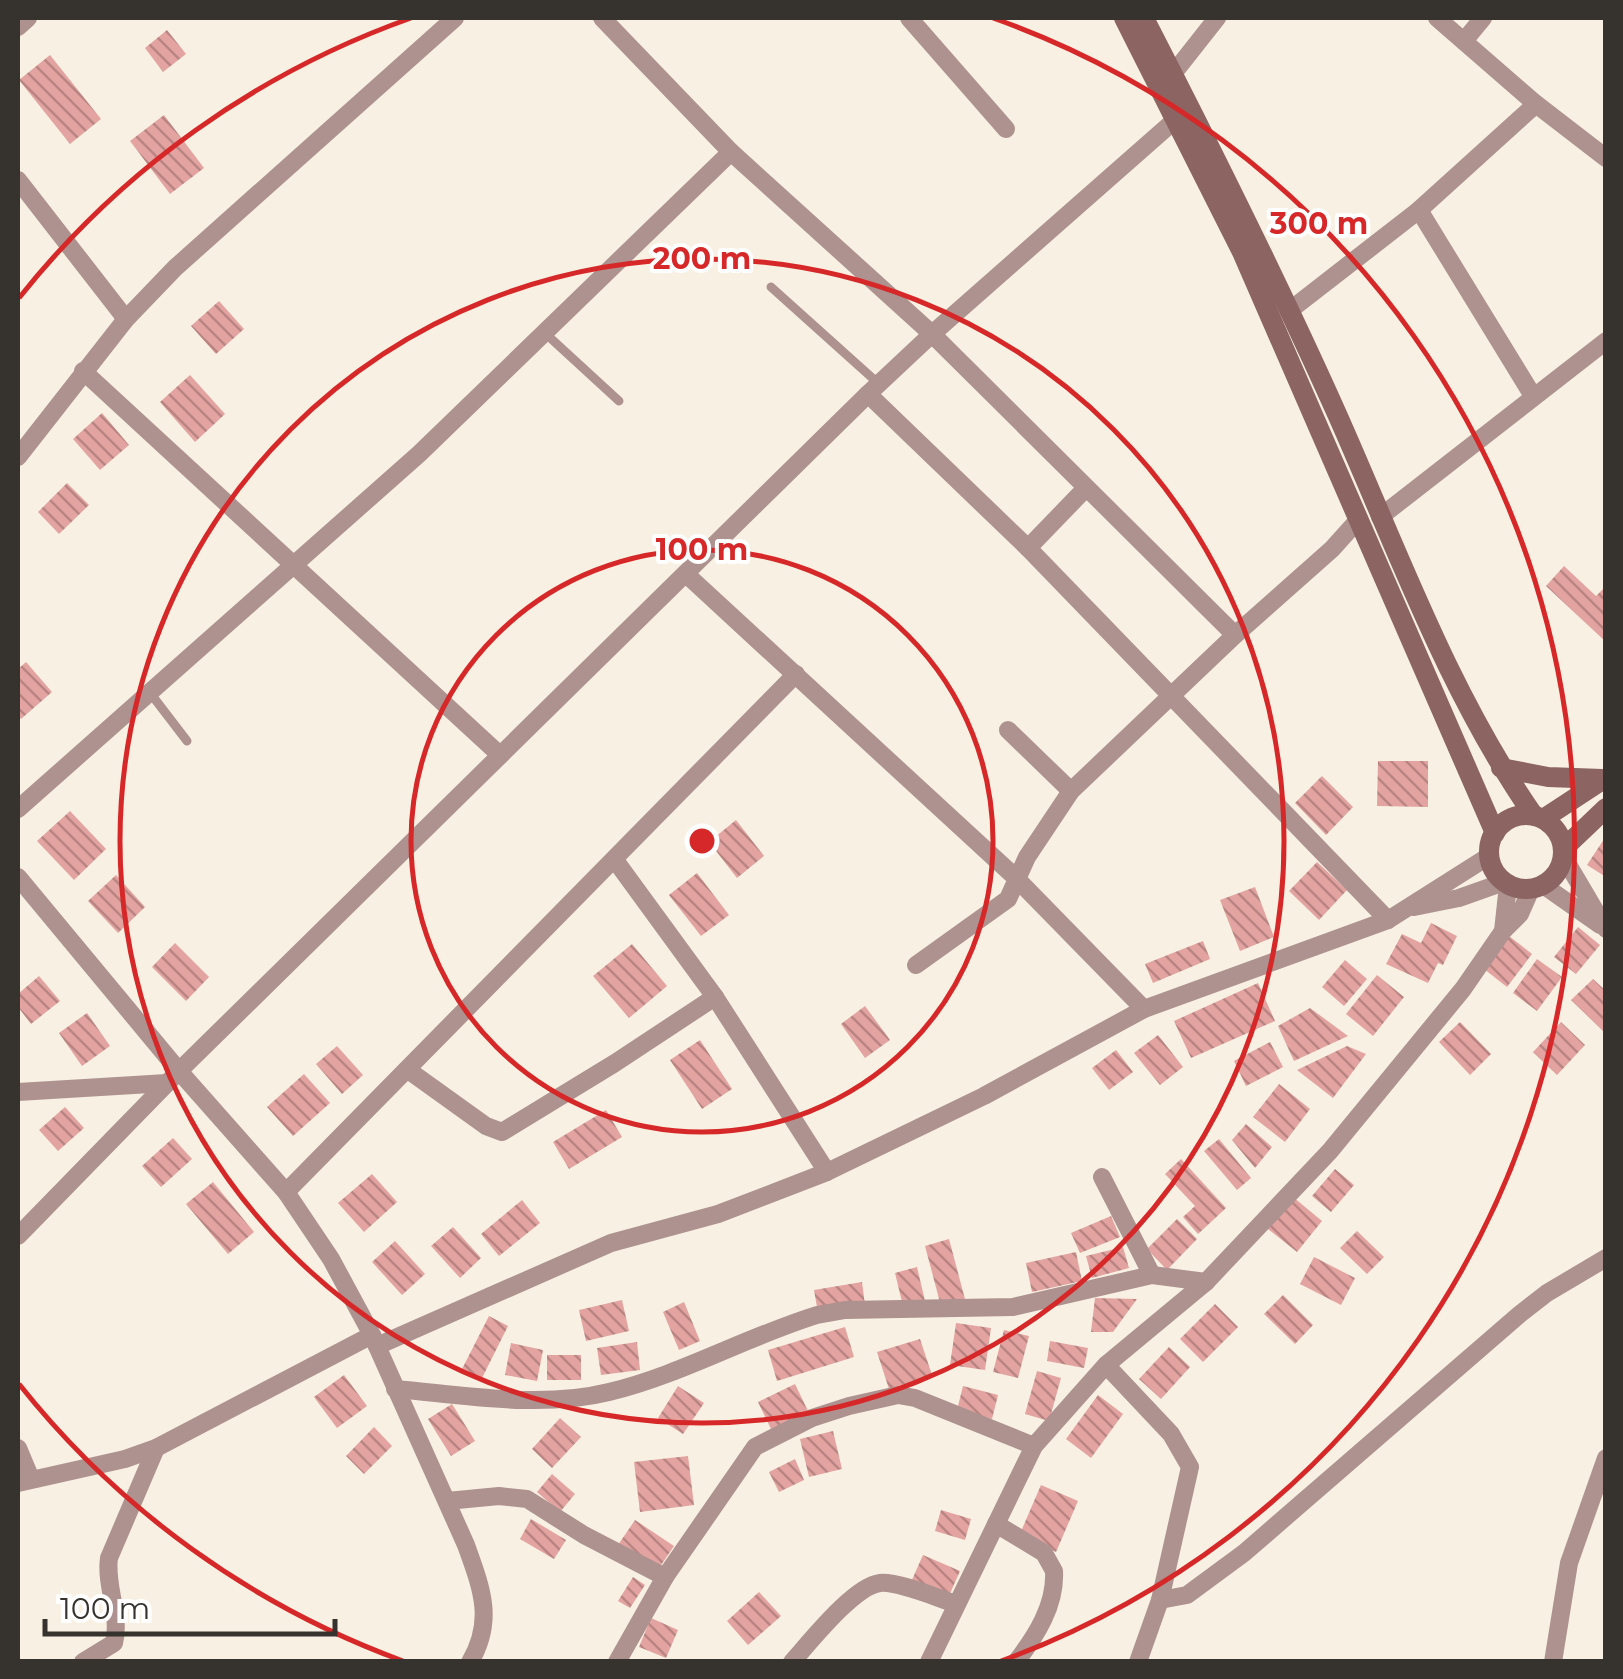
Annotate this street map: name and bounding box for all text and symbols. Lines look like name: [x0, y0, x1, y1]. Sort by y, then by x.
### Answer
text: 300 m: [1269, 205, 1368, 242]
text: 200 m: [653, 240, 751, 277]
text: 100 m: [656, 531, 748, 568]
centre of rings: [684, 823, 720, 859]
scale bar: [45, 1574, 335, 1636]
text: 100 m: [60, 1590, 150, 1627]

